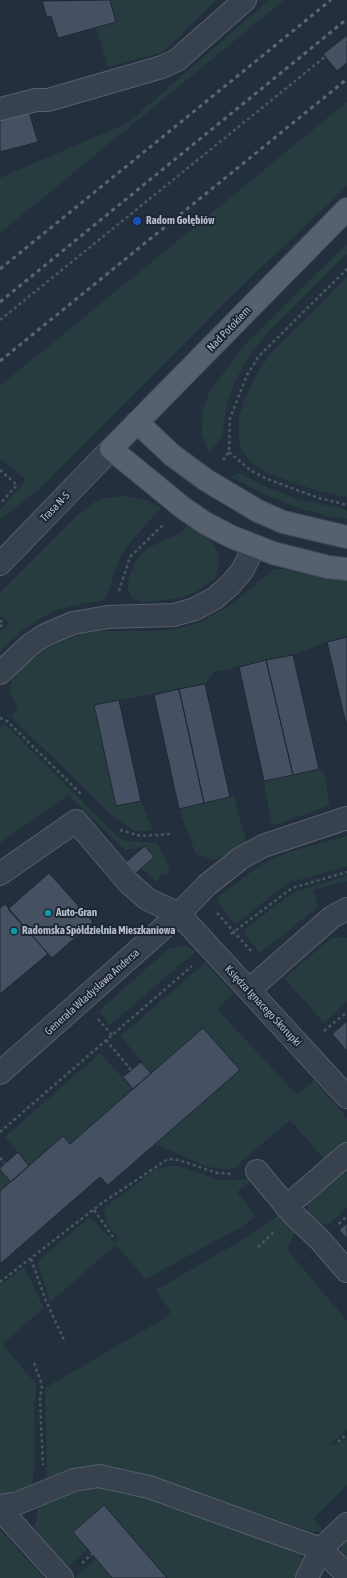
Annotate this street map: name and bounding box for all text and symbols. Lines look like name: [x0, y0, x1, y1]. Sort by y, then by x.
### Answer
place label: Radom Gołębiów: [146, 214, 215, 228]
marker: Radom Gołębiów: [131, 215, 143, 227]
street label: Nad Potokiem: [204, 304, 254, 354]
street label: Trasa N-S: [38, 489, 72, 525]
place label: Auto-Gran: [56, 906, 97, 920]
marker: Auto-Gran: [43, 908, 53, 918]
place label: Radomska Spółdzielnia Mieszkaniowa: [22, 924, 175, 938]
marker: Radomska Spółdzielnia Mieszkaniowa: [9, 926, 19, 936]
street label: Generała Władysława Andersa: [42, 946, 142, 1038]
street label: Księdza Ignacego Skorupki: [222, 963, 304, 1049]

